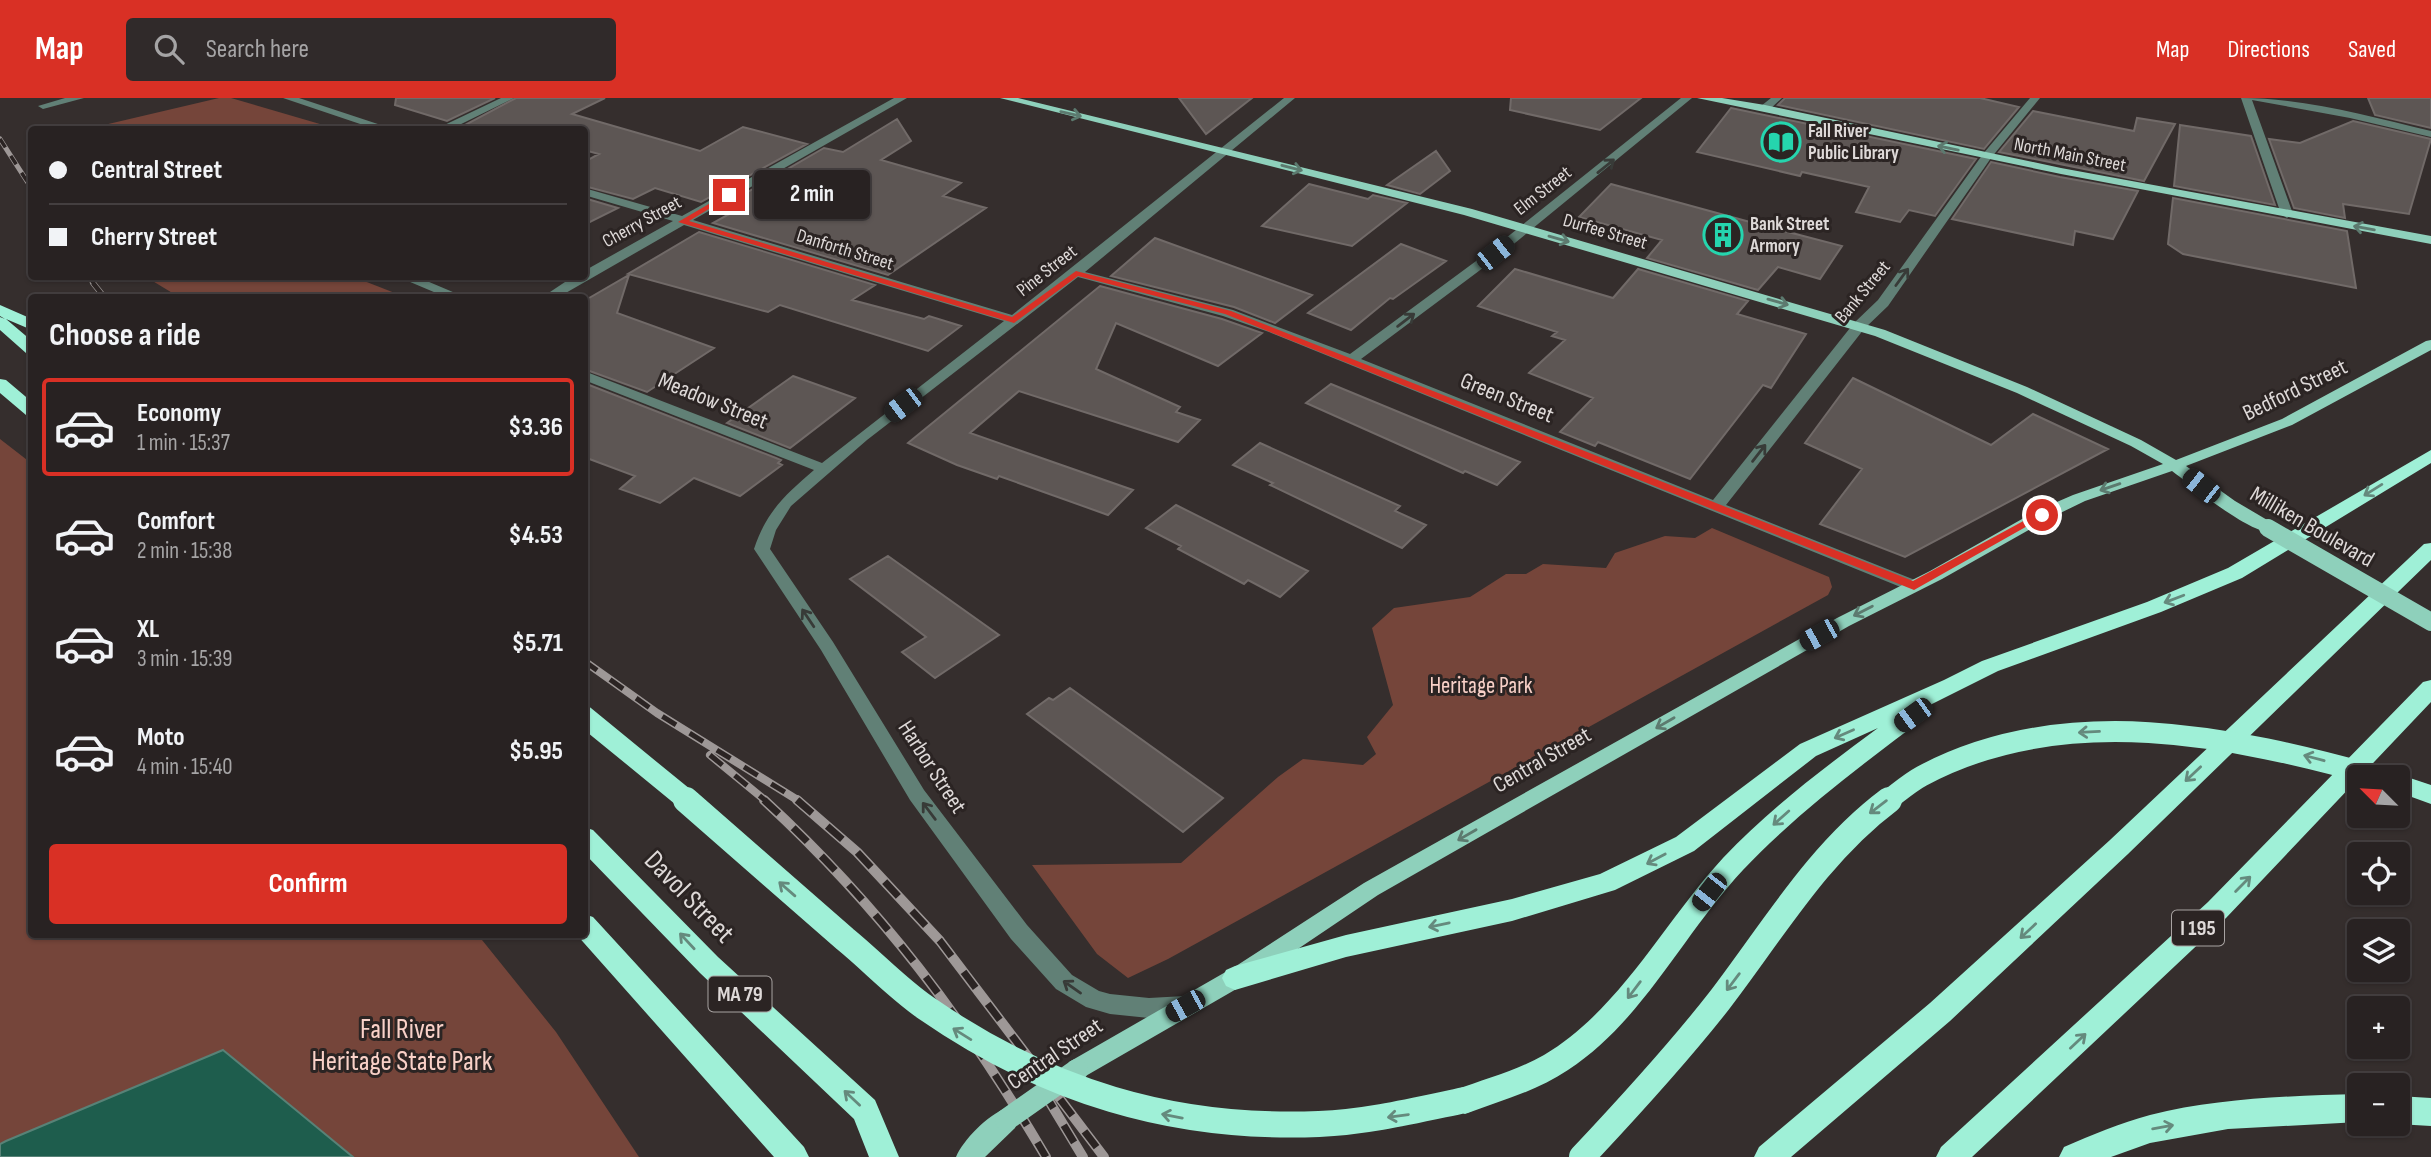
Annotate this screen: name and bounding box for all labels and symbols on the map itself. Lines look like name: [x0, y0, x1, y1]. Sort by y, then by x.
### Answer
one-way arrow: [1059, 108, 1082, 121]
place label: Fall River Public Library: [1808, 120, 1899, 165]
library icon: Fall River Public Library: [1760, 121, 1802, 163]
street label: North Main Street: [2012, 133, 2128, 177]
one-way arrow: [1937, 140, 1960, 154]
one-way arrow: [1596, 158, 1614, 174]
street label: Elm Street: [1510, 161, 1577, 221]
one-way arrow: [1280, 162, 1303, 175]
callout: 2 min: [754, 170, 869, 220]
route end: [713, 179, 745, 211]
street label: Cherry Street: [599, 191, 686, 253]
street label: Durfee Street: [1560, 209, 1650, 255]
place label: Bank Street Armory: [1749, 213, 1829, 258]
building icon: Bank Street Armory: [1702, 214, 1744, 256]
one-way arrow: [2353, 221, 2376, 234]
street label: Danforth Street: [794, 224, 897, 276]
car: [1472, 232, 1519, 274]
one-way arrow: [1548, 233, 1570, 246]
street label: Pine Street: [1012, 240, 1082, 302]
street label: Bank Street: [1830, 256, 1896, 328]
one-way arrow: [1895, 268, 1909, 287]
one-way arrow: [1767, 296, 1789, 309]
one-way arrow: [1396, 312, 1414, 327]
street label: Bedford Street: [2238, 353, 2352, 427]
street label: Meadow Street: [654, 366, 772, 436]
street label: Green Street: [1456, 367, 1558, 429]
car: [880, 384, 927, 426]
one-way arrow: [1751, 445, 1766, 463]
car: [2178, 465, 2225, 507]
street label: Milliken Boulevard: [2245, 480, 2379, 574]
one-way arrow: [2099, 482, 2121, 494]
one-way arrow: [2364, 483, 2383, 498]
route start: [2026, 499, 2058, 531]
one-way arrow: [2163, 594, 2185, 607]
one-way arrow: [1853, 605, 1874, 619]
one-way arrow: [801, 609, 816, 628]
car: [1796, 616, 1843, 654]
park label: Heritage Park: [1429, 672, 1533, 700]
car: [1890, 694, 1937, 736]
street label: Harbor Street: [892, 715, 972, 819]
one-way arrow: [1655, 716, 1675, 730]
street label: Central Street: [1488, 721, 1596, 799]
one-way arrow: [2078, 726, 2101, 739]
one-way arrow: [1834, 728, 1856, 741]
one-way arrow: [2303, 751, 2326, 764]
one-way arrow: [2185, 765, 2202, 782]
north arrow: [2347, 765, 2410, 828]
one-way arrow: [1869, 799, 1888, 814]
one-way arrow: [921, 802, 936, 821]
one-way arrow: [1773, 809, 1791, 825]
one-way arrow: [1457, 828, 1477, 842]
street label: Davol Street: [637, 844, 741, 950]
one-way arrow: [1647, 853, 1667, 867]
car: [1688, 869, 1731, 915]
one-way arrow: [2234, 875, 2251, 892]
one-way arrow: [779, 880, 796, 897]
road number: I 195: [2172, 910, 2224, 946]
one-way arrow: [1429, 920, 1451, 933]
one-way arrow: [2019, 923, 2037, 939]
one-way arrow: [679, 933, 696, 950]
one-way arrow: [1726, 972, 1741, 990]
road number: MA 79: [708, 976, 772, 1012]
one-way arrow: [1063, 980, 1082, 994]
one-way arrow: [1627, 980, 1641, 999]
car: [1162, 987, 1209, 1025]
street label: Central Street: [1002, 1012, 1108, 1096]
park label: Fall River Heritage State Park: [312, 1013, 493, 1078]
one-way arrow: [952, 1026, 972, 1040]
one-way arrow: [2069, 1032, 2086, 1049]
one-way arrow: [843, 1090, 861, 1106]
one-way arrow: [1161, 1109, 1184, 1123]
one-way arrow: [1388, 1110, 1410, 1123]
one-way arrow: [2151, 1120, 2174, 1133]

